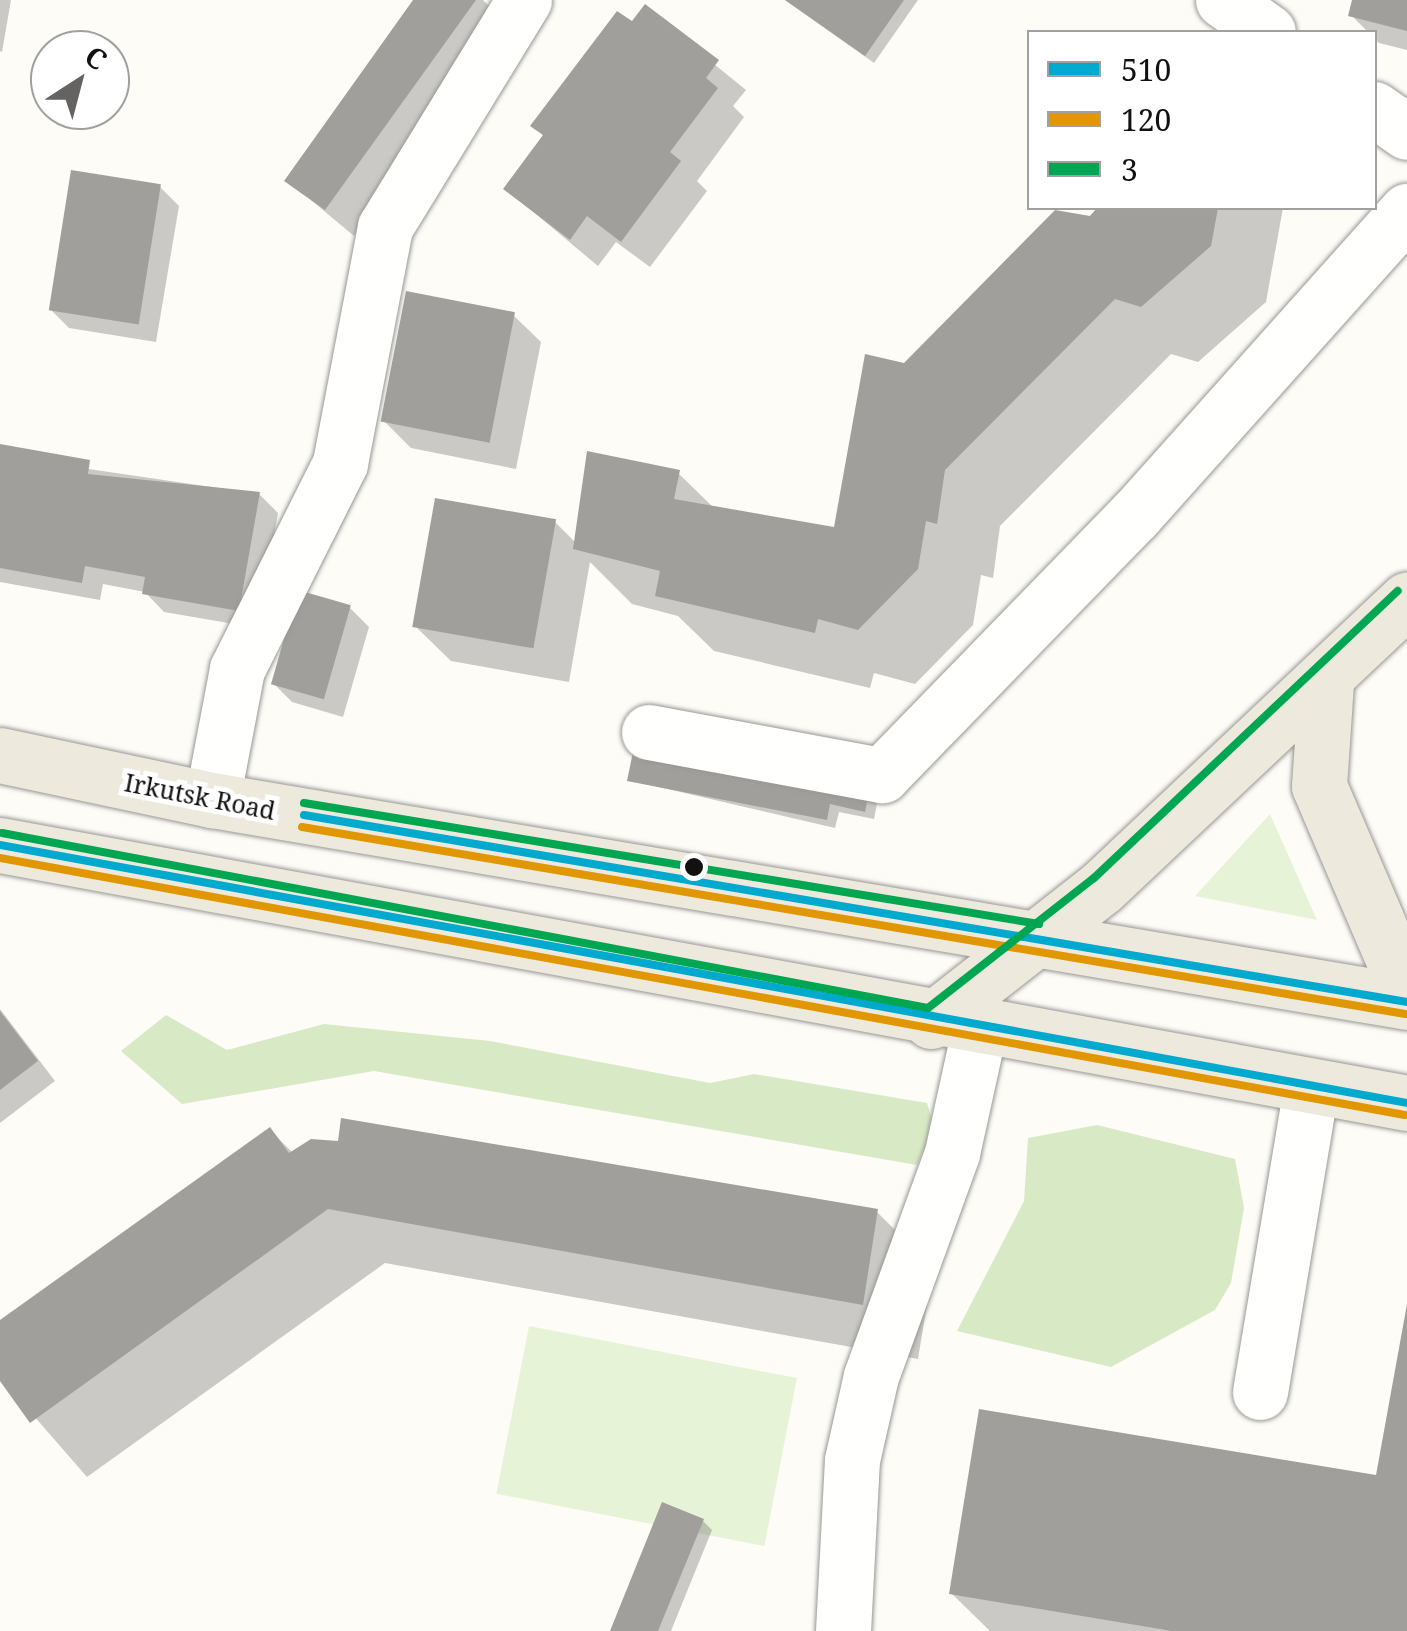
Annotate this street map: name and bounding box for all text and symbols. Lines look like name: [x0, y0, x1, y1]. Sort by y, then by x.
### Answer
north arrow: [30, 30, 130, 130]
legend: [1027, 30, 1377, 210]
text: С: [78, 37, 115, 78]
text: 510: [1121, 49, 1171, 90]
text: 120: [1121, 99, 1171, 140]
text: 3: [1121, 149, 1138, 190]
street label: Irkutsk Road: [122, 767, 278, 825]
unlabelled marker: [684, 857, 704, 877]

